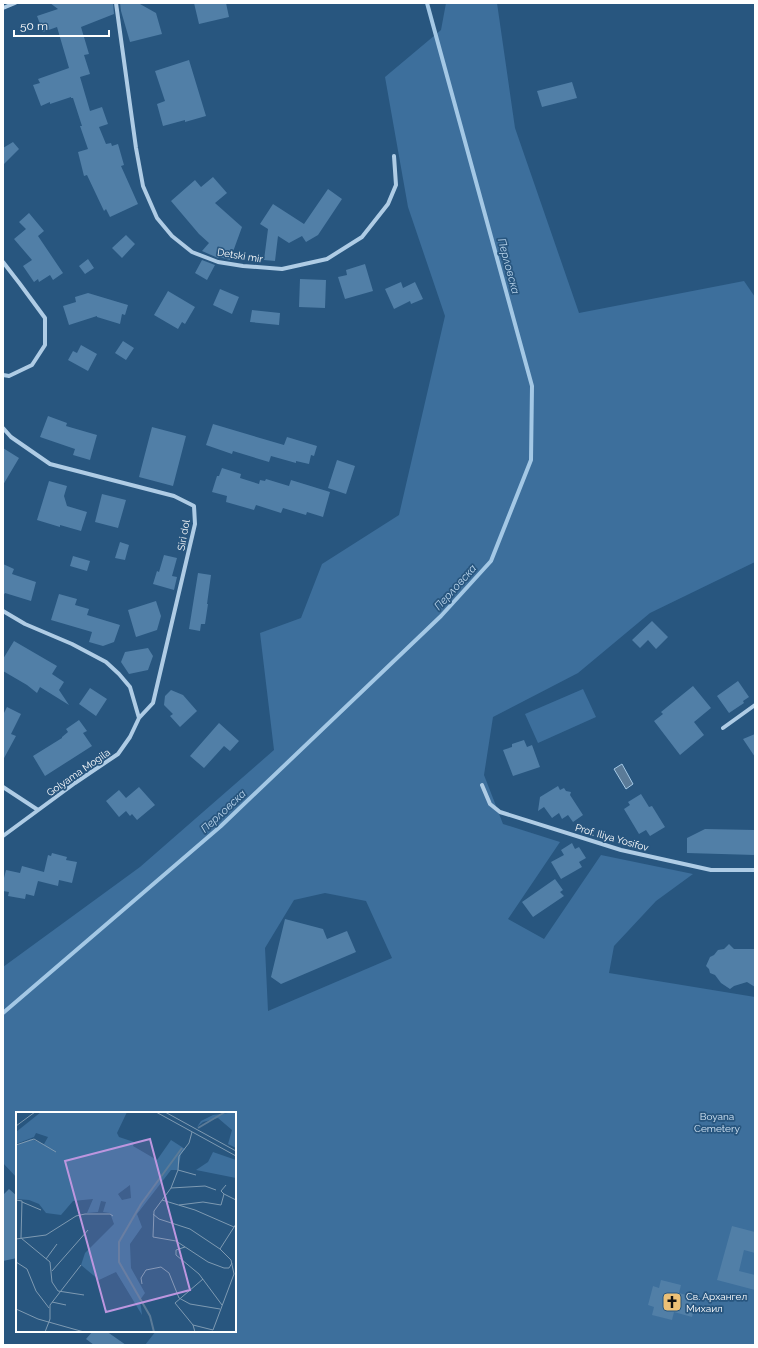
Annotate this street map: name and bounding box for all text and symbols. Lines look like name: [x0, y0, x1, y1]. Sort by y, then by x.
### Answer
scale bar: [14, 12, 109, 38]
text: 50 m: [20, 19, 48, 33]
water label: Перловска: [495, 237, 522, 296]
street label: Detski mir: [216, 246, 264, 265]
street label: Siri dol: [175, 518, 192, 551]
water label: Перловска: [432, 562, 480, 613]
street label: Golyama Mogila: [45, 746, 112, 798]
water label: Перловска: [198, 787, 249, 836]
street label: Prof. Iliya Yosifov: [574, 822, 651, 853]
park label: Boyana Cemetery: [694, 1111, 740, 1134]
inset map: [16, 1112, 236, 1332]
church icon: Св. Архангел Михаил: [661, 1291, 683, 1313]
place label: Св. Архангел Михаил: [686, 1291, 747, 1314]

